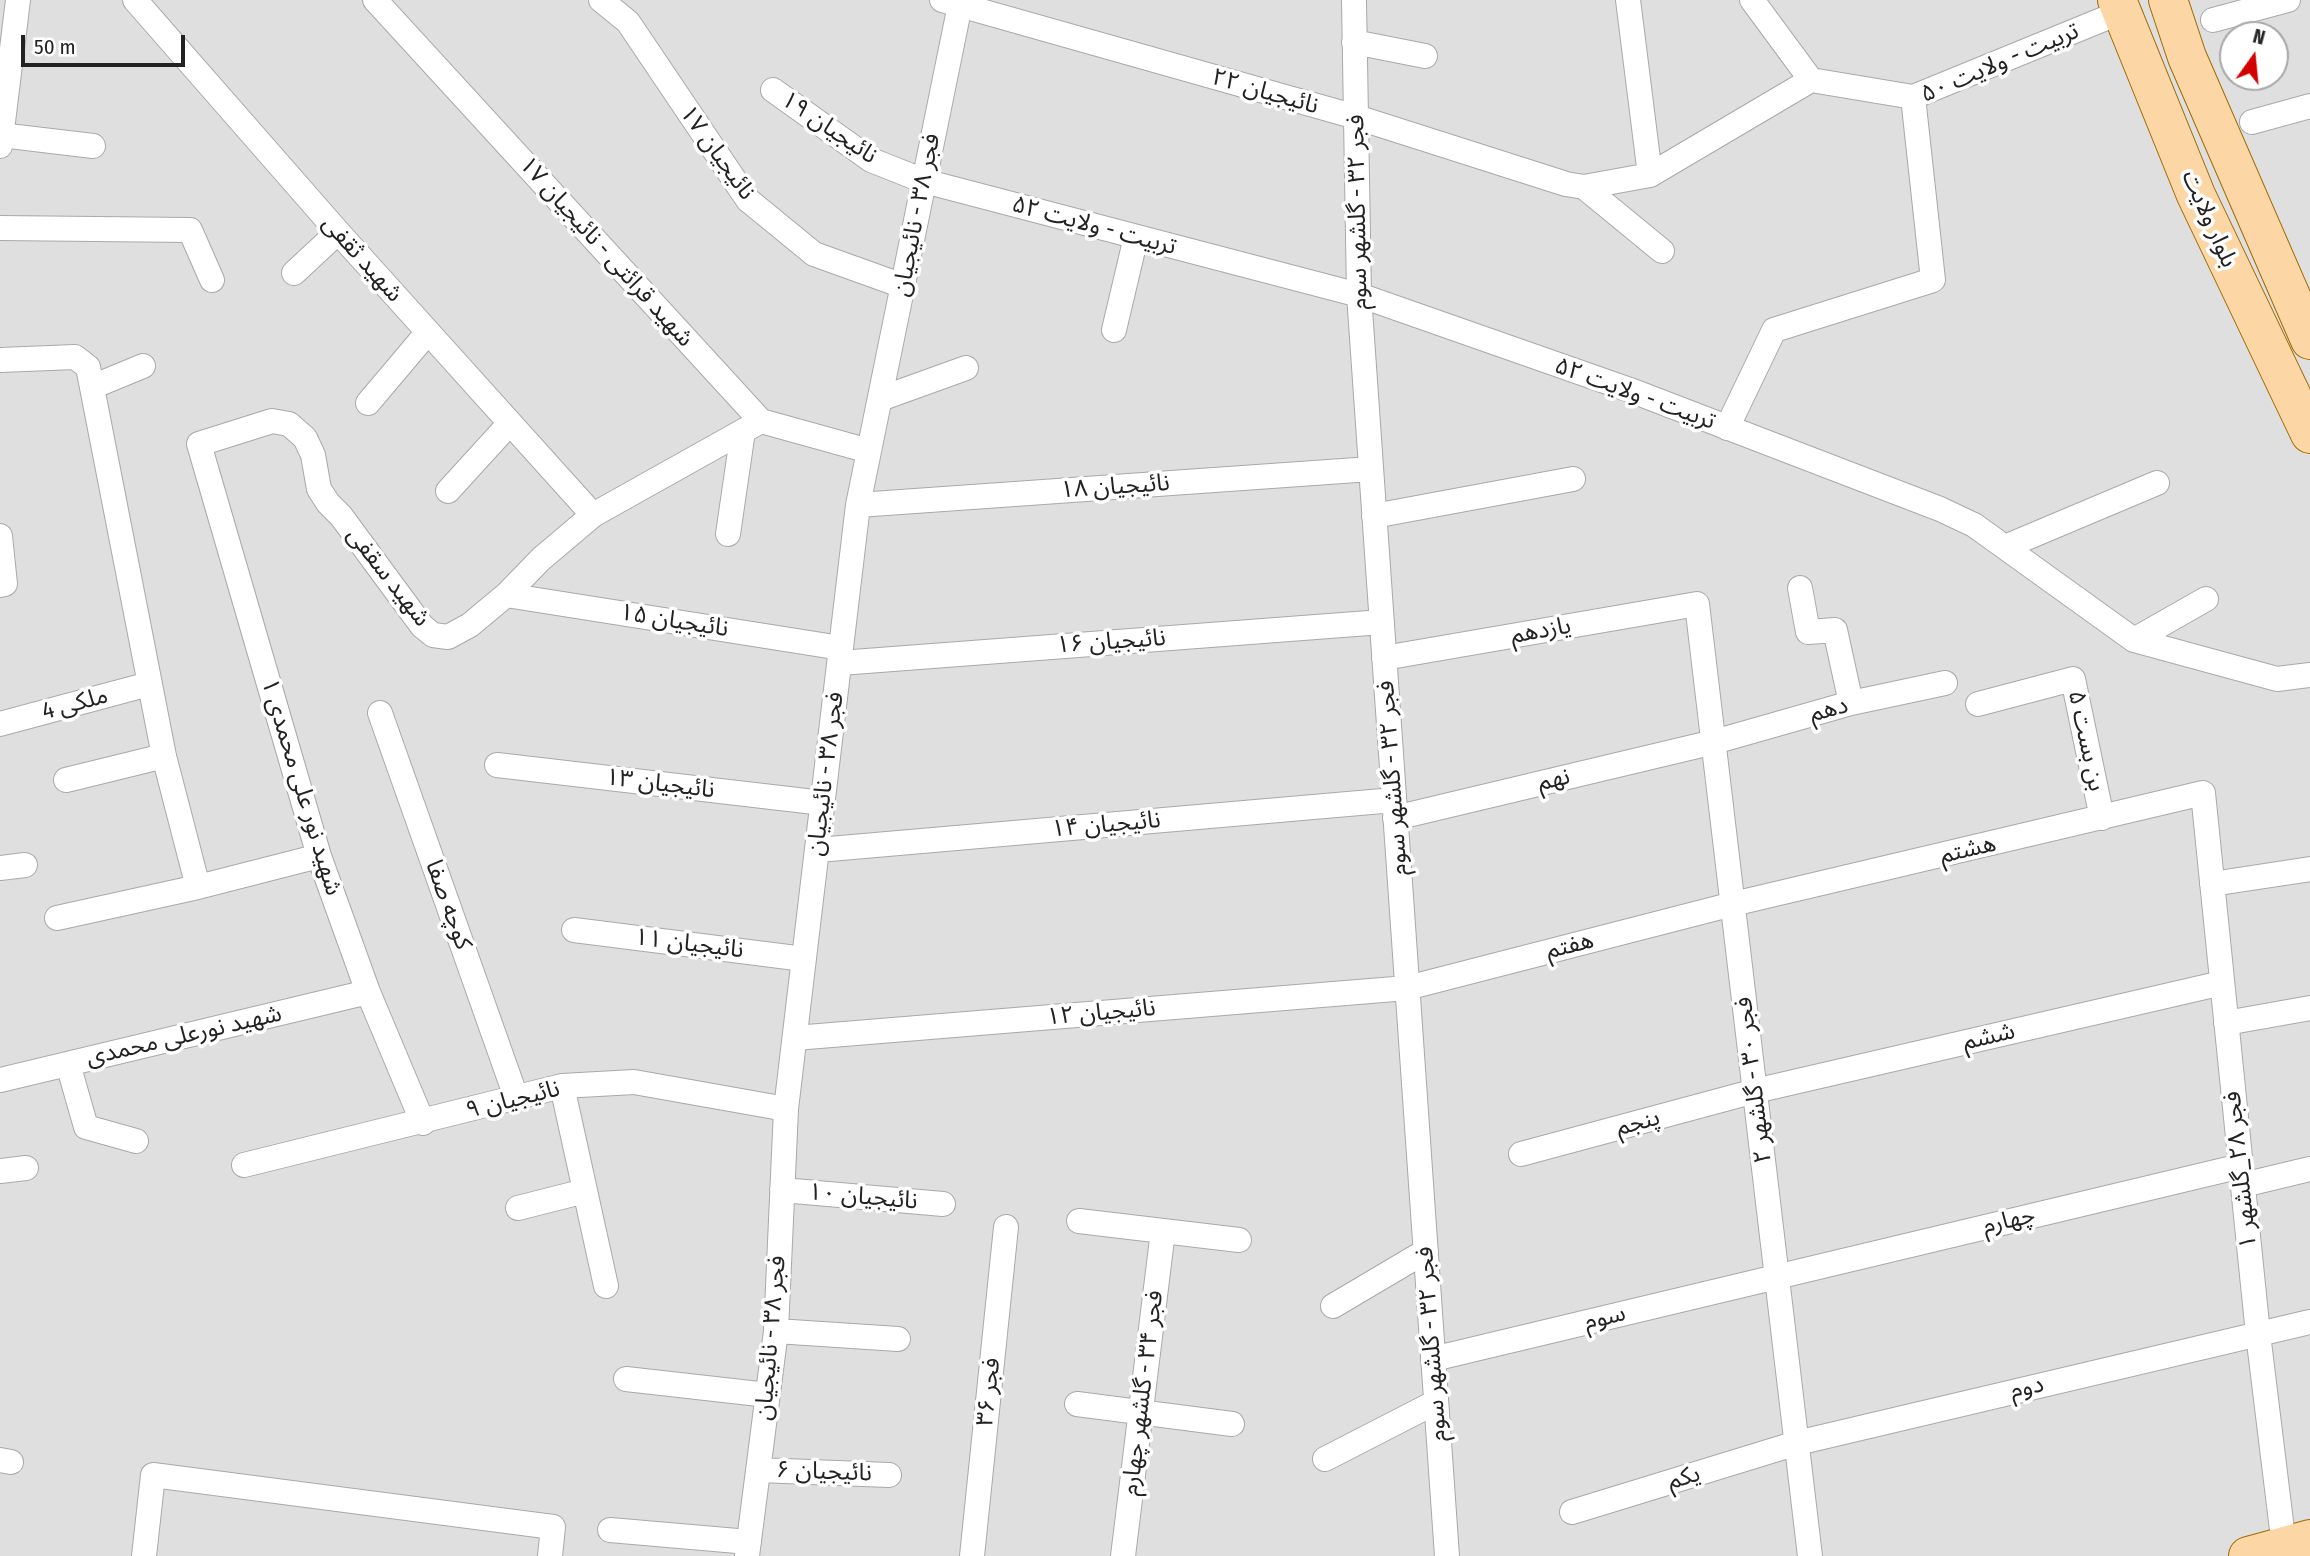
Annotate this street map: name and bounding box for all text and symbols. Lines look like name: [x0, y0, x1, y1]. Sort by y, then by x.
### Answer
street label: تربیت - ولایت ۵۰: [1917, 17, 2083, 109]
scale bar: [24, 21, 189, 65]
north arrow: [2219, 21, 2289, 91]
text: N: [2251, 25, 2268, 50]
text: 50 m: [34, 34, 76, 60]
street label: نائیجیان ۲۲: [1208, 63, 1322, 121]
street label: نائیجیان ۱۹: [776, 85, 882, 171]
street label: نائیجیان ۱۷: [673, 100, 761, 206]
street label: فجر ۳۲ - گلشهر سوم: [1342, 114, 1374, 310]
street label: فجر ۳۸ - نائیجیان: [887, 131, 947, 299]
street label: شهید قرائتی - نائیجیان ۱۷: [513, 151, 699, 353]
street label: بلوار ولایت: [2175, 166, 2243, 272]
street label: تربیت - ولایت ۵۲: [1009, 190, 1179, 262]
street label: شهید ثقفی: [316, 210, 408, 308]
street label: تربیت - ولایت ۵۲: [1551, 352, 1719, 436]
street label: نائیجیان ۱۸: [1059, 469, 1171, 505]
street label: شهید سقفی: [340, 521, 436, 633]
street label: نائیجیان ۱۵: [618, 598, 730, 644]
street label: یازدهم: [1508, 612, 1574, 650]
street label: نائیجیان ۱۶: [1055, 624, 1167, 660]
street label: شهید نور علی محمدی ۱: [254, 675, 348, 899]
street label: فجر ۳۲ - گلشهر سوم: [1372, 680, 1414, 876]
street label: ملکی 4: [39, 681, 111, 727]
street label: بن بست ۵: [2061, 688, 2111, 794]
street label: فجر ۳۸ - نائیجیان: [802, 690, 850, 858]
street label: دهم: [1807, 691, 1851, 729]
street label: نهم: [1535, 762, 1573, 798]
street label: نائیجیان ۱۳: [604, 763, 716, 805]
street label: نائیجیان ۱۴: [1050, 806, 1162, 844]
street label: هشتم: [1937, 830, 1999, 870]
street label: کوچه صفا: [419, 856, 477, 954]
street label: نائیجیان ۱۱: [633, 923, 745, 965]
street label: هفتم: [1543, 926, 1597, 966]
street label: نائیجیان ۱۲: [1045, 994, 1157, 1032]
street label: فجر ۳۰ - گلشهر ۲: [1730, 995, 1778, 1165]
street label: شهید نورعلی محمدی: [83, 1000, 285, 1072]
street label: ششم: [1960, 1017, 2018, 1057]
street label: نائیجیان ۹: [463, 1074, 563, 1126]
street label: فجر ۲۸_گلشهر ۱: [2218, 1090, 2264, 1250]
street label: پنجم: [1613, 1103, 1663, 1143]
street label: نائیجیان ۱۰: [807, 1178, 919, 1216]
street label: چهارم: [1980, 1201, 2038, 1241]
street label: فجر ۳۲ - گلشهر سوم: [1411, 1246, 1453, 1442]
street label: فجر ۳۸ - نائیجیان: [749, 1254, 793, 1422]
street label: فجر ۳۴ - گلشهر چهارم: [1116, 1289, 1170, 1497]
street label: سوم: [1581, 1299, 1629, 1337]
street label: فجر ۳۶: [971, 1356, 1007, 1428]
street label: دوم: [2007, 1370, 2047, 1406]
street label: نائیجیان ۶: [776, 1456, 872, 1488]
street label: یکم: [1664, 1459, 1704, 1497]

